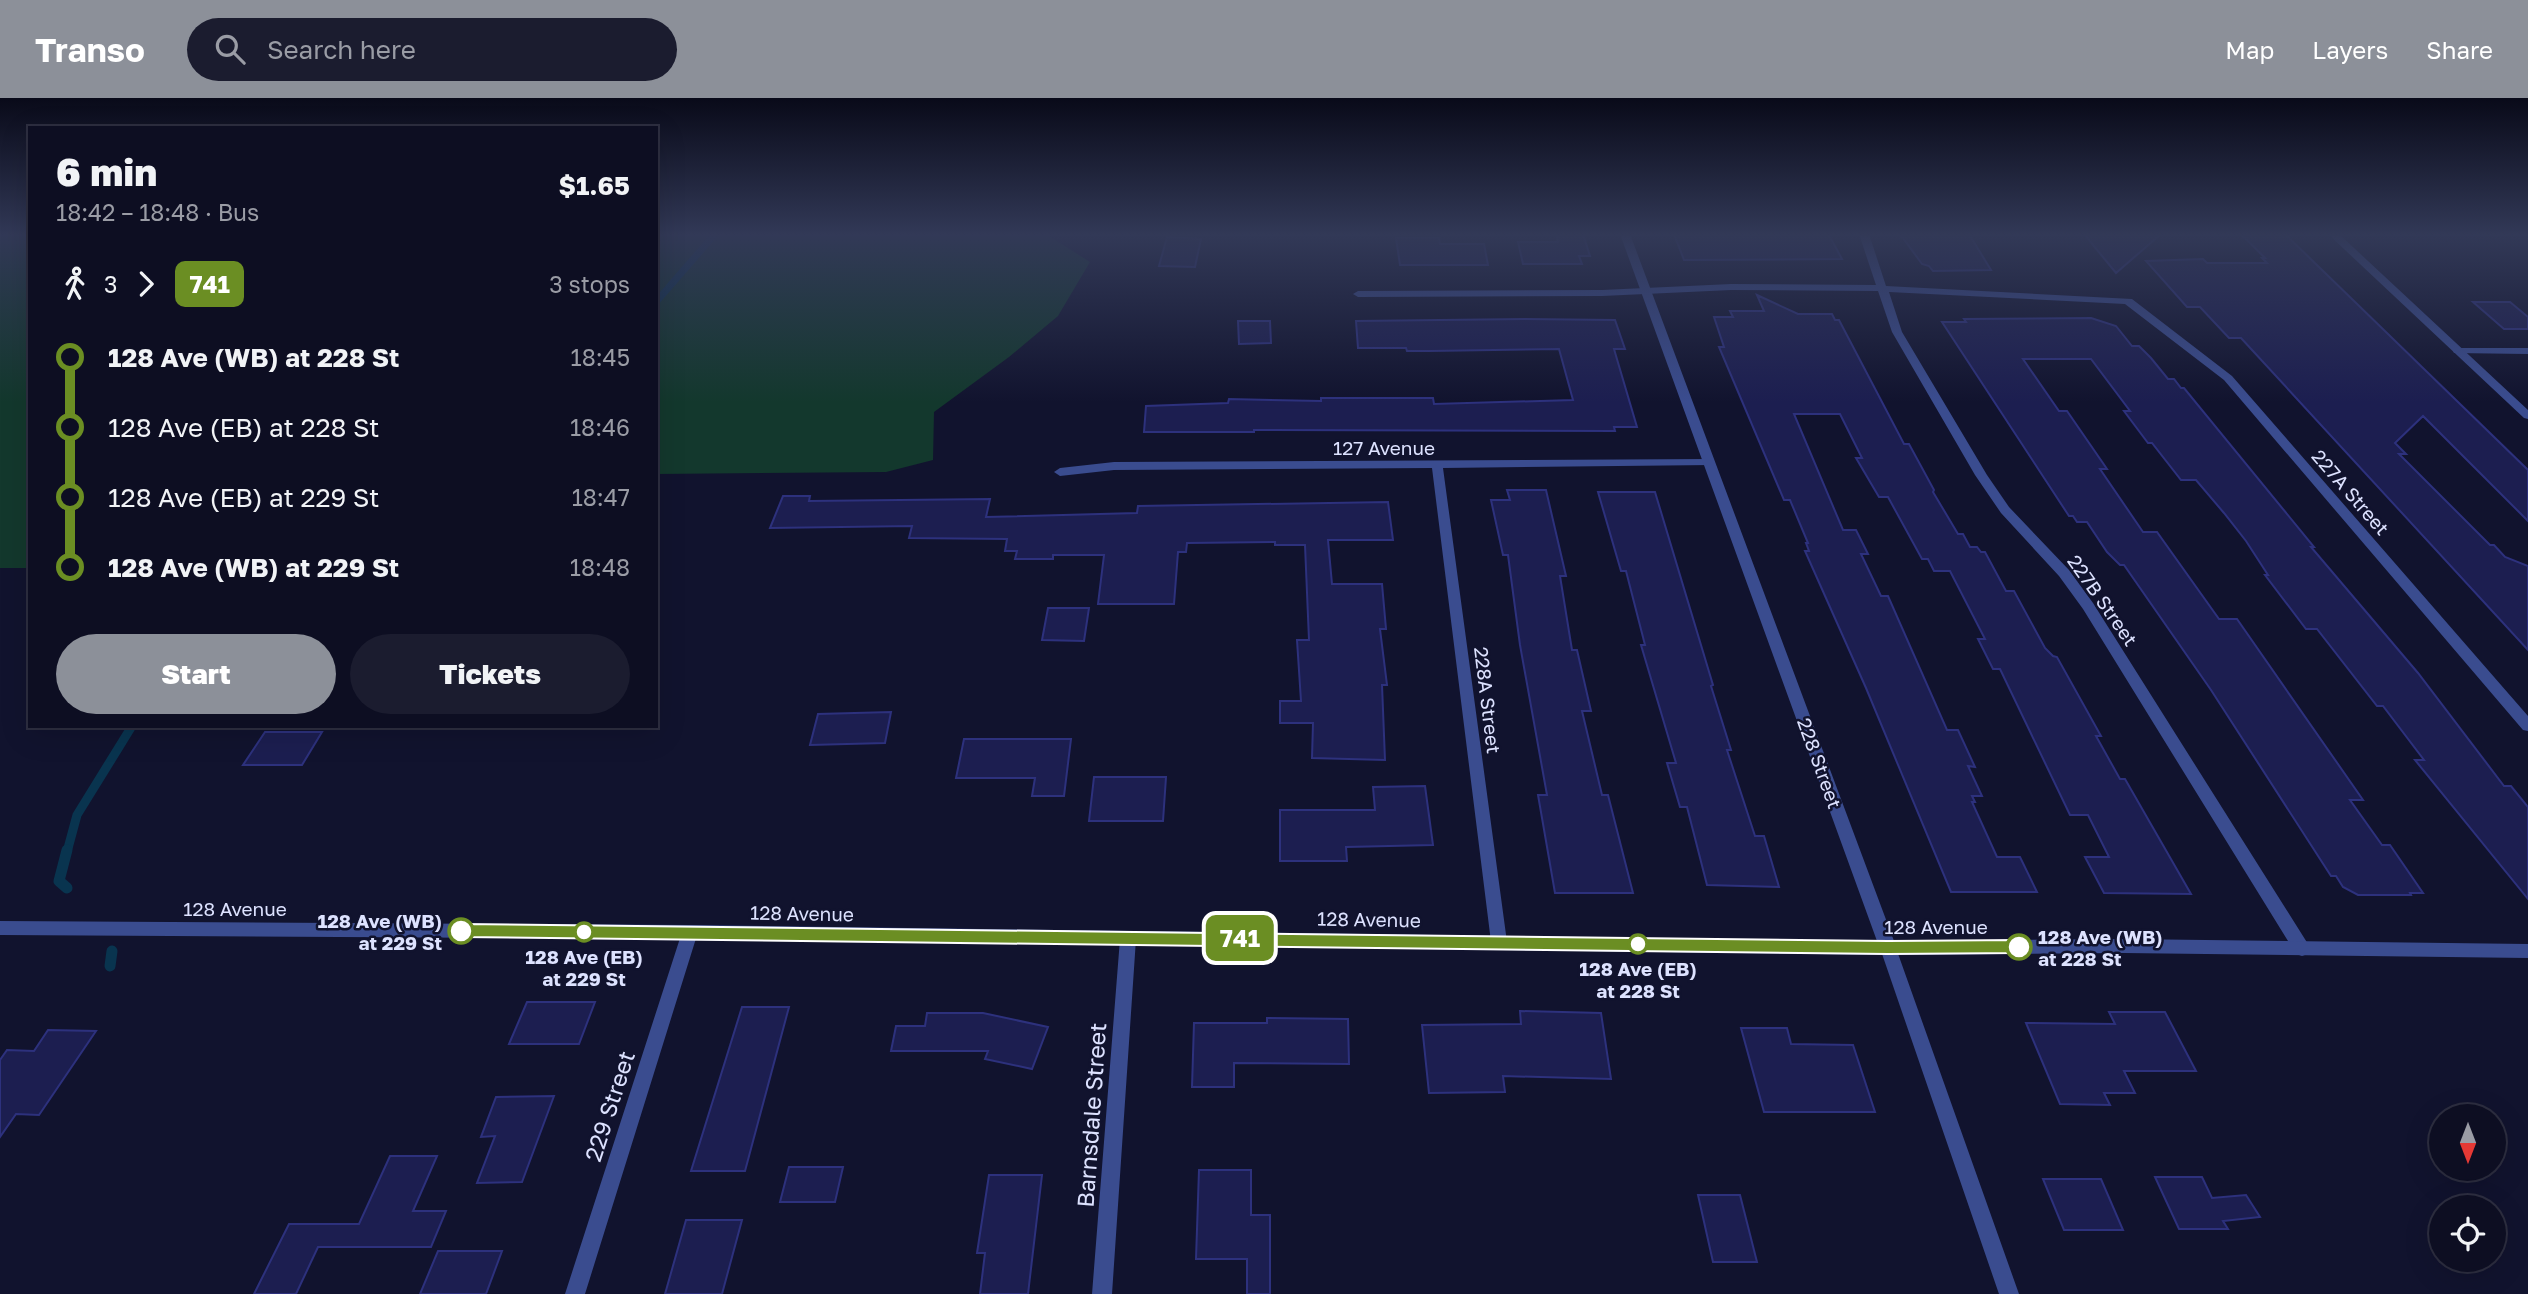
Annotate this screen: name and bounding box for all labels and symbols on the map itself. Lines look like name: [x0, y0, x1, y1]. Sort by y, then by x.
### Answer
street label: 127 Avenue: [1333, 436, 1435, 459]
street label: 227A Street: [2308, 445, 2394, 539]
street label: 227B Street: [2063, 550, 2143, 650]
street label: 228A Street: [1470, 645, 1506, 755]
street label: 228 Street: [1793, 715, 1847, 811]
street label: 128 Avenue: [183, 897, 287, 920]
street label: 128 Avenue: [750, 901, 854, 925]
street label: 128 Avenue: [1317, 907, 1421, 931]
place label: 128 Ave (WB) at 229 St: [317, 909, 442, 954]
line badge: 741: [1200, 915, 1280, 961]
street label: 128 Avenue: [1884, 915, 1988, 938]
marker: 128 Ave (WB) at 229 St: [448, 918, 474, 944]
marker: 128 Ave (EB) at 229 St: [574, 922, 594, 942]
place label: 128 Ave (WB) at 228 St: [2038, 925, 2163, 970]
marker: 128 Ave (EB) at 228 St: [1628, 934, 1648, 954]
marker: 128 Ave (WB) at 228 St: [2006, 934, 2032, 960]
place label: 128 Ave (EB) at 229 St: [525, 945, 643, 990]
place label: 128 Ave (EB) at 228 St: [1579, 957, 1697, 1002]
street label: Barnsdale Street: [1071, 1022, 1111, 1208]
street label: 229 Street: [578, 1047, 640, 1165]
north arrow: [2429, 1104, 2506, 1181]

